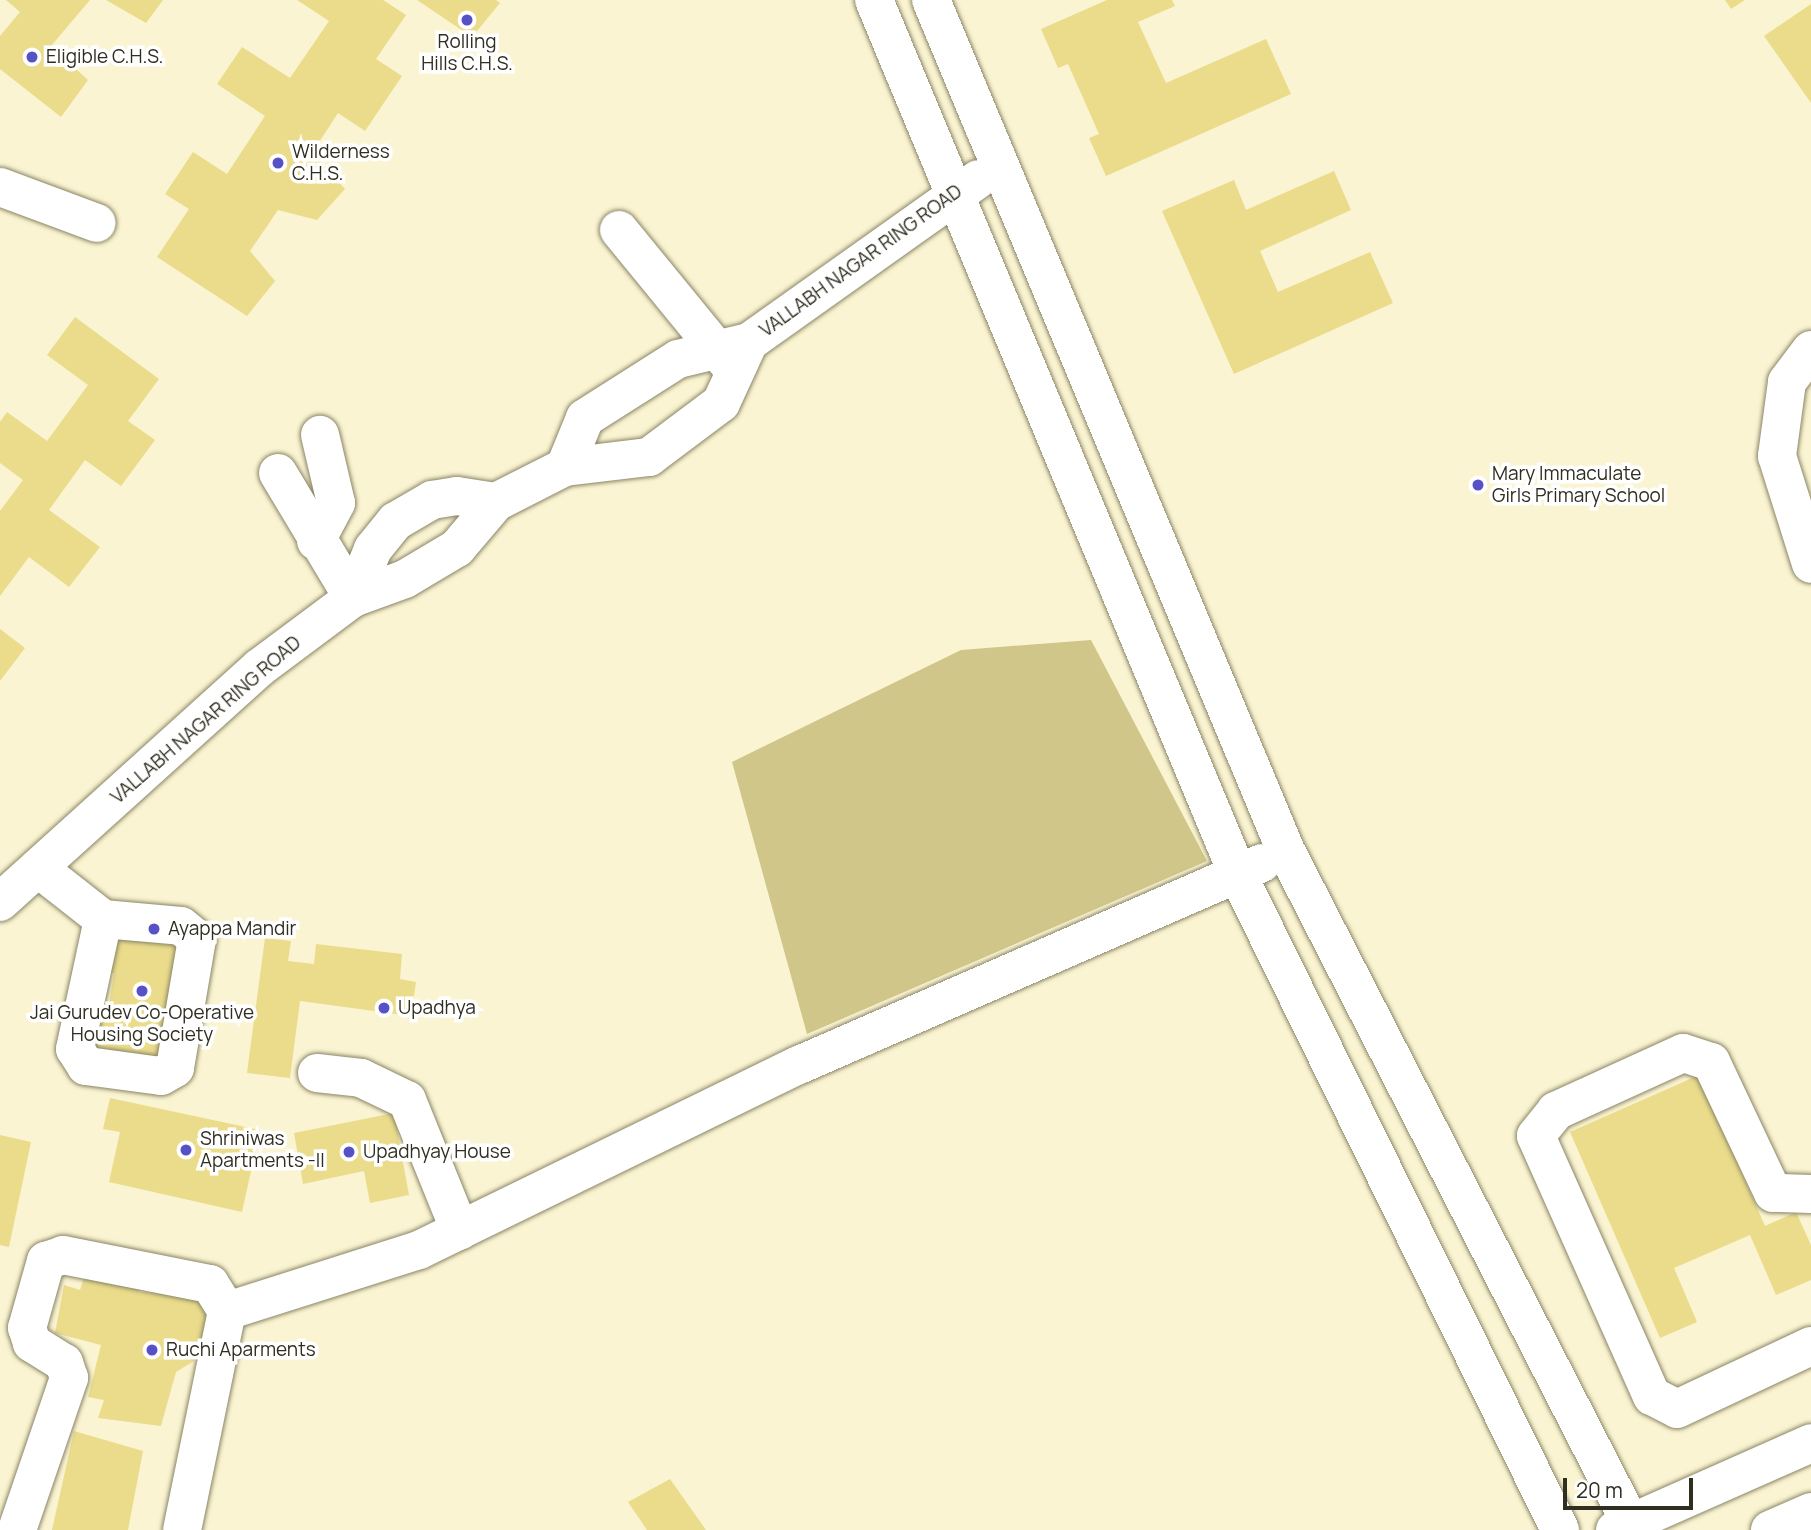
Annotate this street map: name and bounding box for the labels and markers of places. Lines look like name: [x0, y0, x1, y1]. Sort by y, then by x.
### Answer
marker: Rolling Hills C.H.S.: [459, 12, 475, 28]
place label: Rolling Hills C.H.S.: [421, 31, 513, 75]
place label: Eligible C.H.S.: [46, 46, 163, 68]
marker: Eligible C.H.S.: [24, 49, 40, 65]
place label: Wilderness C.H.S.: [292, 141, 390, 185]
marker: Wilderness C.H.S.: [270, 155, 286, 171]
place label: Mary Immaculate Girls Primary School: [1492, 463, 1665, 507]
marker: Mary Immaculate Girls Primary School: [1470, 477, 1486, 493]
place label: Ayappa Mandir: [168, 918, 296, 940]
marker: Ayappa Mandir: [146, 921, 162, 937]
marker: Jai Gurudev Co-Operative Housing Society: [134, 983, 150, 999]
place label: Upadhya: [398, 997, 476, 1019]
marker: Upadhya: [376, 1000, 392, 1016]
place label: Jai Gurudev Co-Operative Housing Society: [30, 1002, 254, 1046]
place label: Shriniwas Apartments -II: [200, 1128, 325, 1172]
place label: Upadhyay House: [363, 1141, 511, 1163]
marker: Shriniwas Apartments -II: [178, 1142, 194, 1158]
marker: Upadhyay House: [341, 1144, 357, 1160]
place label: Ruchi Aparments: [166, 1339, 316, 1361]
marker: Ruchi Aparments: [144, 1342, 160, 1358]

